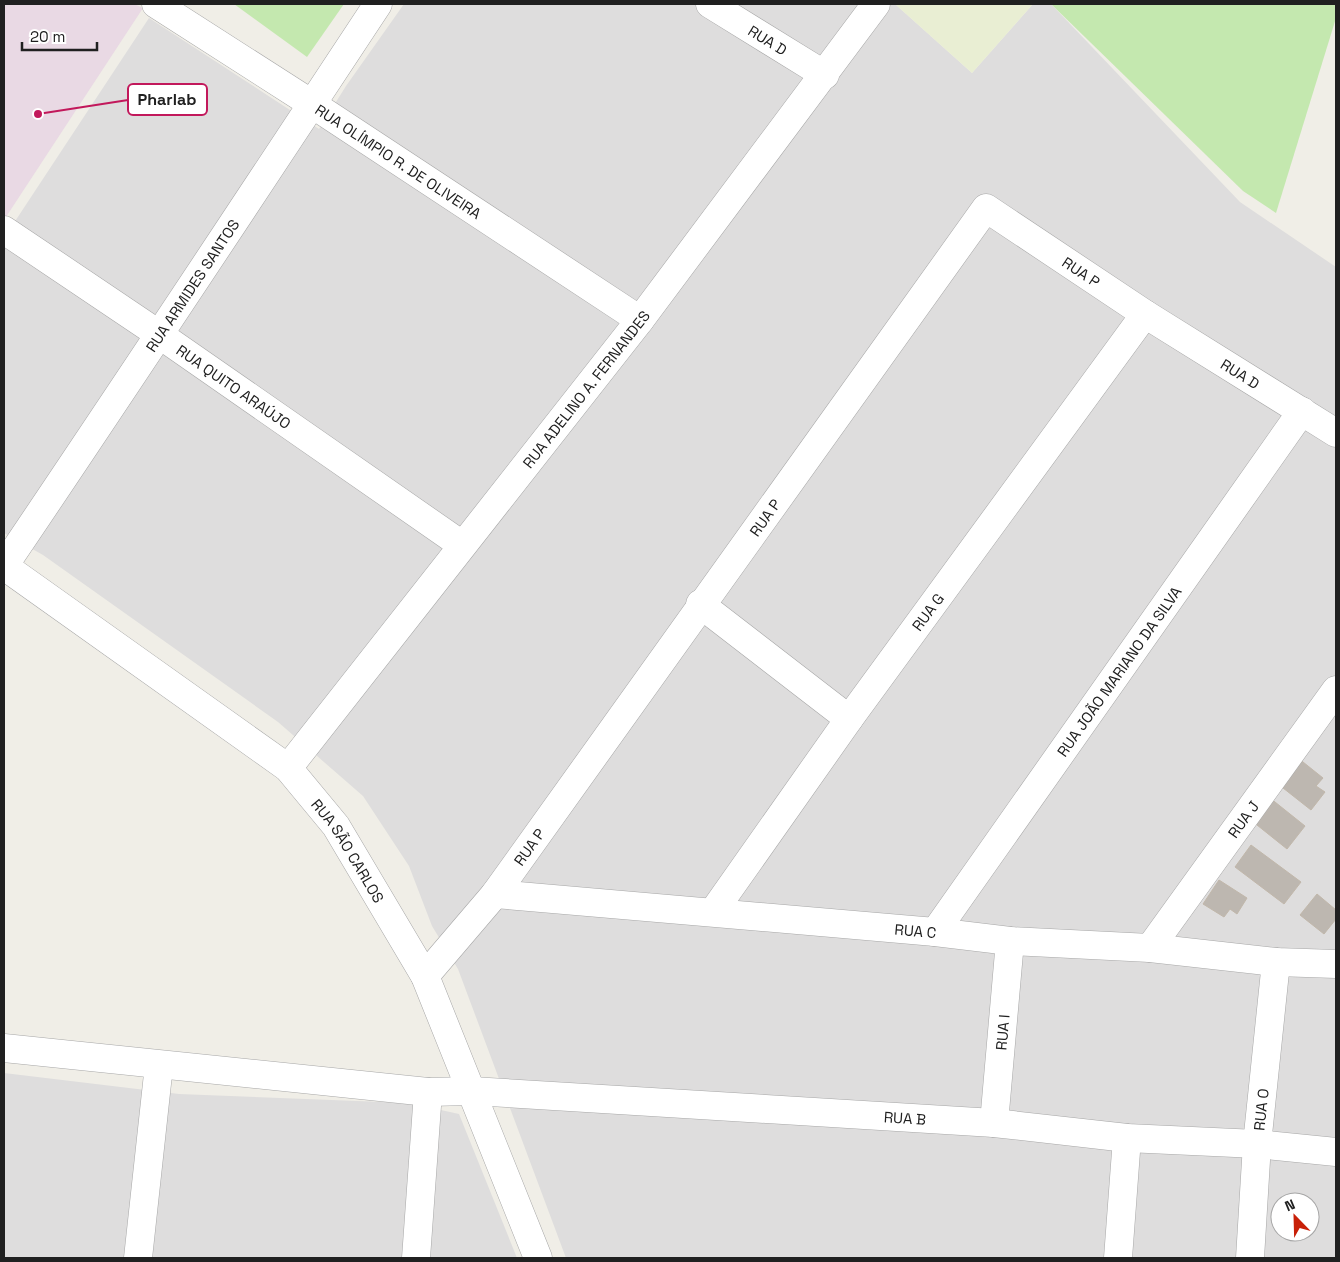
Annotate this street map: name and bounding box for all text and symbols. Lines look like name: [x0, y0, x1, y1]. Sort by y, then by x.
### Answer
scale bar: [22, 20, 98, 52]
street label: RUA D: [745, 21, 791, 59]
text: 20 m: [30, 27, 65, 46]
callout: Pharlab: [128, 84, 207, 115]
text: Pharlab: [138, 89, 196, 110]
street label: RUA OLÍMPIO R. DE OLIVEIRA: [312, 99, 486, 223]
street label: RUA ARMIDES SANTOS: [141, 215, 243, 355]
street label: RUA P: [1059, 252, 1104, 291]
street label: RUA ADELINO A. FERNANDES: [518, 306, 654, 472]
street label: RUA QUITO ARAÚJO: [173, 340, 295, 433]
street label: RUA D: [1217, 354, 1263, 393]
street label: RUA P: [745, 495, 784, 540]
street label: RUA JOÃO MARIANO DA SILVA: [1052, 582, 1185, 760]
street label: RUA G: [907, 589, 948, 634]
street label: RUA SÃO CARLOS: [308, 795, 389, 906]
street label: RUA J: [1223, 797, 1263, 841]
street label: RUA P: [509, 824, 549, 869]
street label: RUA C: [894, 919, 937, 942]
street label: RUA I: [991, 1014, 1013, 1051]
street label: RUA O: [1249, 1087, 1272, 1131]
street label: RUA B: [883, 1107, 927, 1128]
north arrow: [1270, 1192, 1320, 1242]
text: N: [1282, 1195, 1298, 1215]

